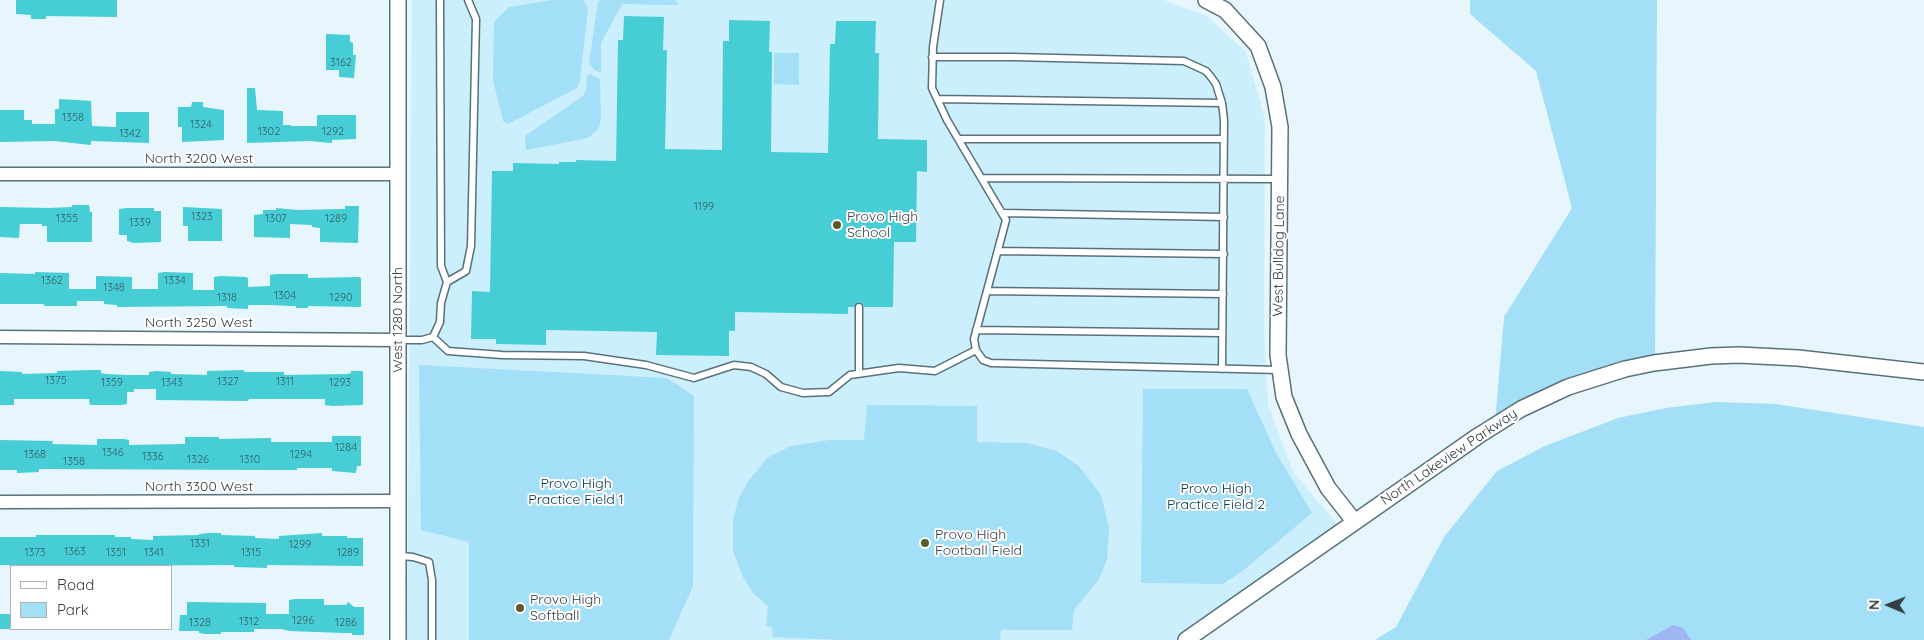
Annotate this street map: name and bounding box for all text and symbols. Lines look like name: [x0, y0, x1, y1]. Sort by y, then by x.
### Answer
house number: 3162: [330, 56, 352, 70]
house number: 1358: [62, 111, 84, 125]
house number: 1324: [190, 118, 212, 132]
house number: 1302: [258, 125, 280, 139]
house number: 1292: [322, 125, 344, 139]
house number: 1342: [119, 127, 141, 141]
street label: North 3200 West: [145, 151, 253, 167]
street label: West Bulldog Lane: [1270, 195, 1288, 317]
house number: 1199: [694, 200, 714, 214]
place label: Provo High School: [847, 209, 918, 242]
house number: 1323: [191, 210, 213, 224]
house number: 1355: [56, 212, 78, 226]
house number: 1307: [265, 212, 287, 226]
house number: 1289: [325, 212, 347, 226]
house number: 1339: [129, 216, 151, 230]
marker: Provo High School: [831, 219, 843, 231]
street label: West 1280 North: [390, 267, 406, 373]
house number: 1362: [41, 274, 63, 288]
house number: 1334: [164, 274, 186, 288]
house number: 1348: [103, 281, 125, 295]
house number: 1304: [274, 289, 296, 303]
house number: 1318: [217, 291, 237, 305]
house number: 1290: [330, 291, 352, 305]
street label: North 3250 West: [145, 315, 253, 331]
house number: 1375: [45, 374, 67, 388]
house number: 1327: [217, 375, 239, 389]
house number: 1311: [276, 375, 294, 389]
house number: 1359: [101, 376, 123, 390]
house number: 1343: [161, 376, 183, 390]
house number: 1293: [329, 376, 351, 390]
street label: North Lakeview Parkway: [1378, 405, 1520, 509]
house number: 1284: [335, 441, 357, 455]
house number: 1346: [102, 446, 124, 460]
house number: 1368: [24, 448, 46, 462]
house number: 1294: [290, 448, 312, 462]
house number: 1336: [142, 450, 164, 464]
house number: 1326: [187, 453, 209, 467]
house number: 1310: [240, 453, 260, 467]
house number: 1358: [63, 455, 85, 469]
park label: Provo High Practice Field 1: [528, 476, 624, 508]
street label: North 3300 West: [145, 479, 253, 495]
park label: Provo High Practice Field 2: [1167, 481, 1265, 514]
place label: Provo High Football Field: [935, 527, 1022, 560]
house number: 1331: [190, 537, 210, 551]
marker: Provo High Football Field: [919, 537, 931, 549]
house number: 1299: [289, 538, 311, 552]
house number: 1363: [64, 545, 86, 559]
house number: 1373: [24, 546, 46, 560]
house number: 1351: [106, 546, 126, 560]
house number: 1341: [144, 546, 164, 560]
house number: 1315: [241, 546, 261, 560]
house number: 1289: [337, 546, 359, 560]
legend: [10, 565, 172, 630]
text: Road: [57, 575, 94, 594]
north arrow: [1864, 580, 1914, 630]
place label: Provo High Softball: [530, 592, 601, 624]
text: N: [1865, 599, 1883, 610]
text: Park: [57, 600, 89, 619]
marker: Provo High Softball: [514, 602, 526, 614]
house number: 1296: [292, 614, 314, 628]
house number: 1312: [239, 615, 259, 629]
house number: 1328: [189, 616, 211, 630]
house number: 1286: [335, 616, 357, 630]

